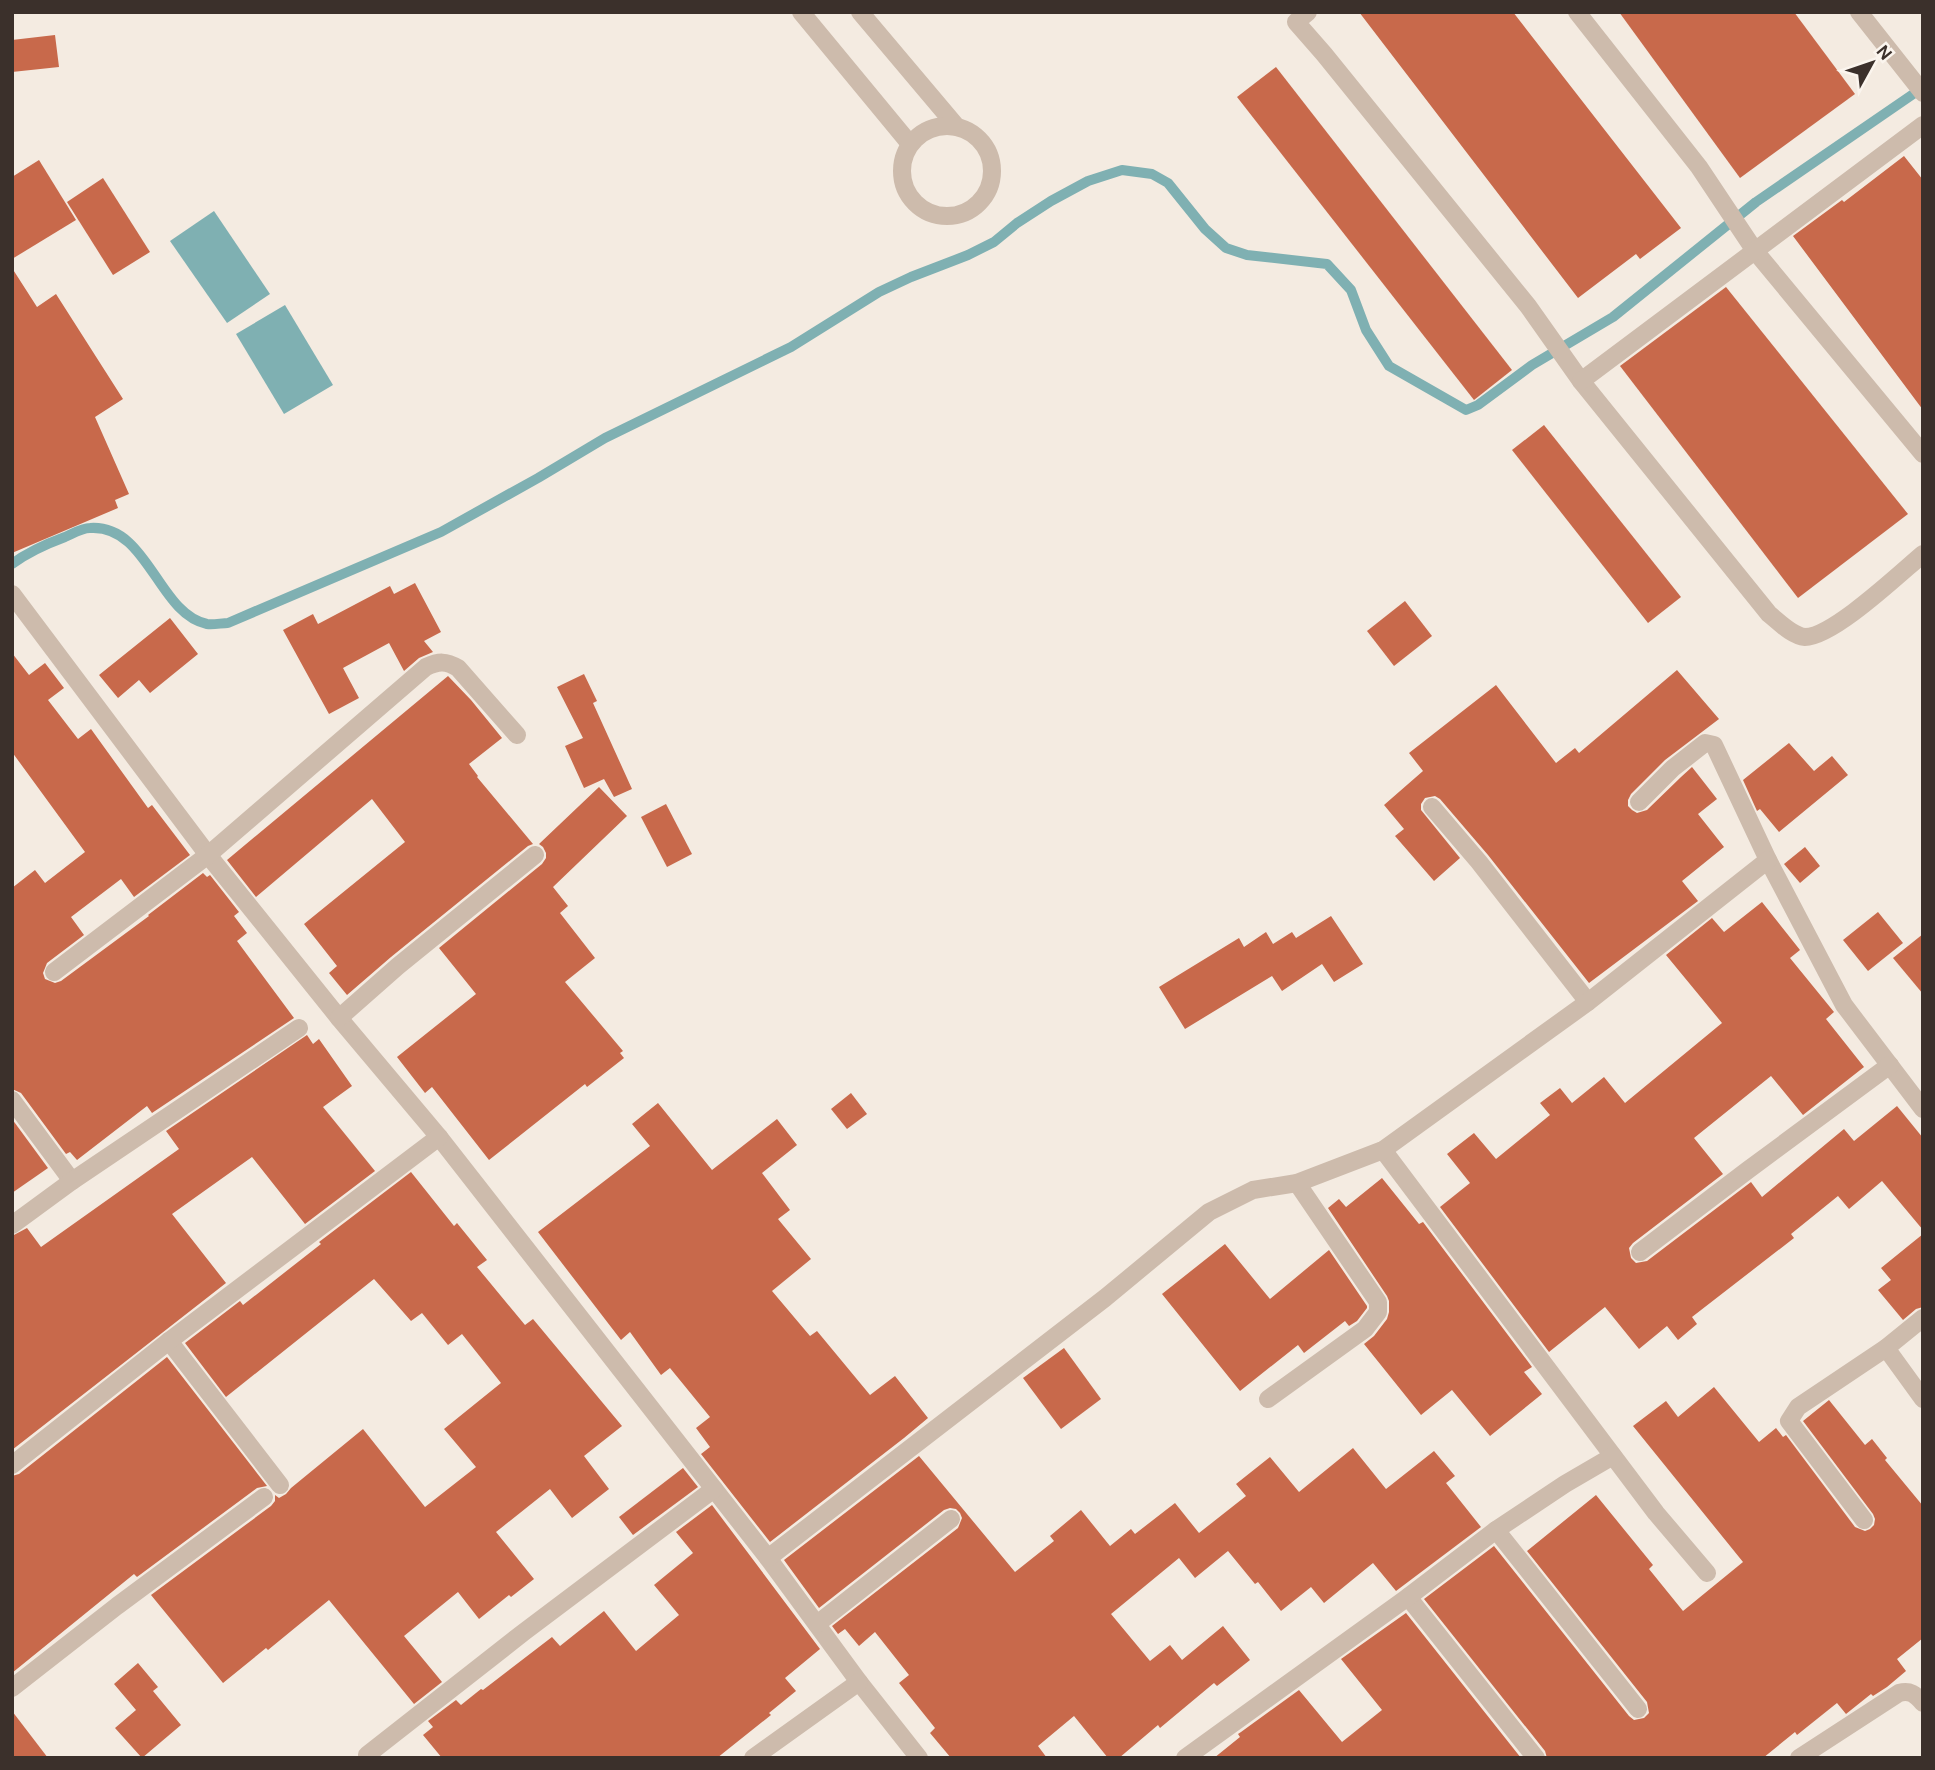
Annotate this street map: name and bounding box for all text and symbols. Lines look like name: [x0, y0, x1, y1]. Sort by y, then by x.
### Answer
north arrow: [1837, 28, 1907, 98]
text: N: [1871, 40, 1897, 65]

